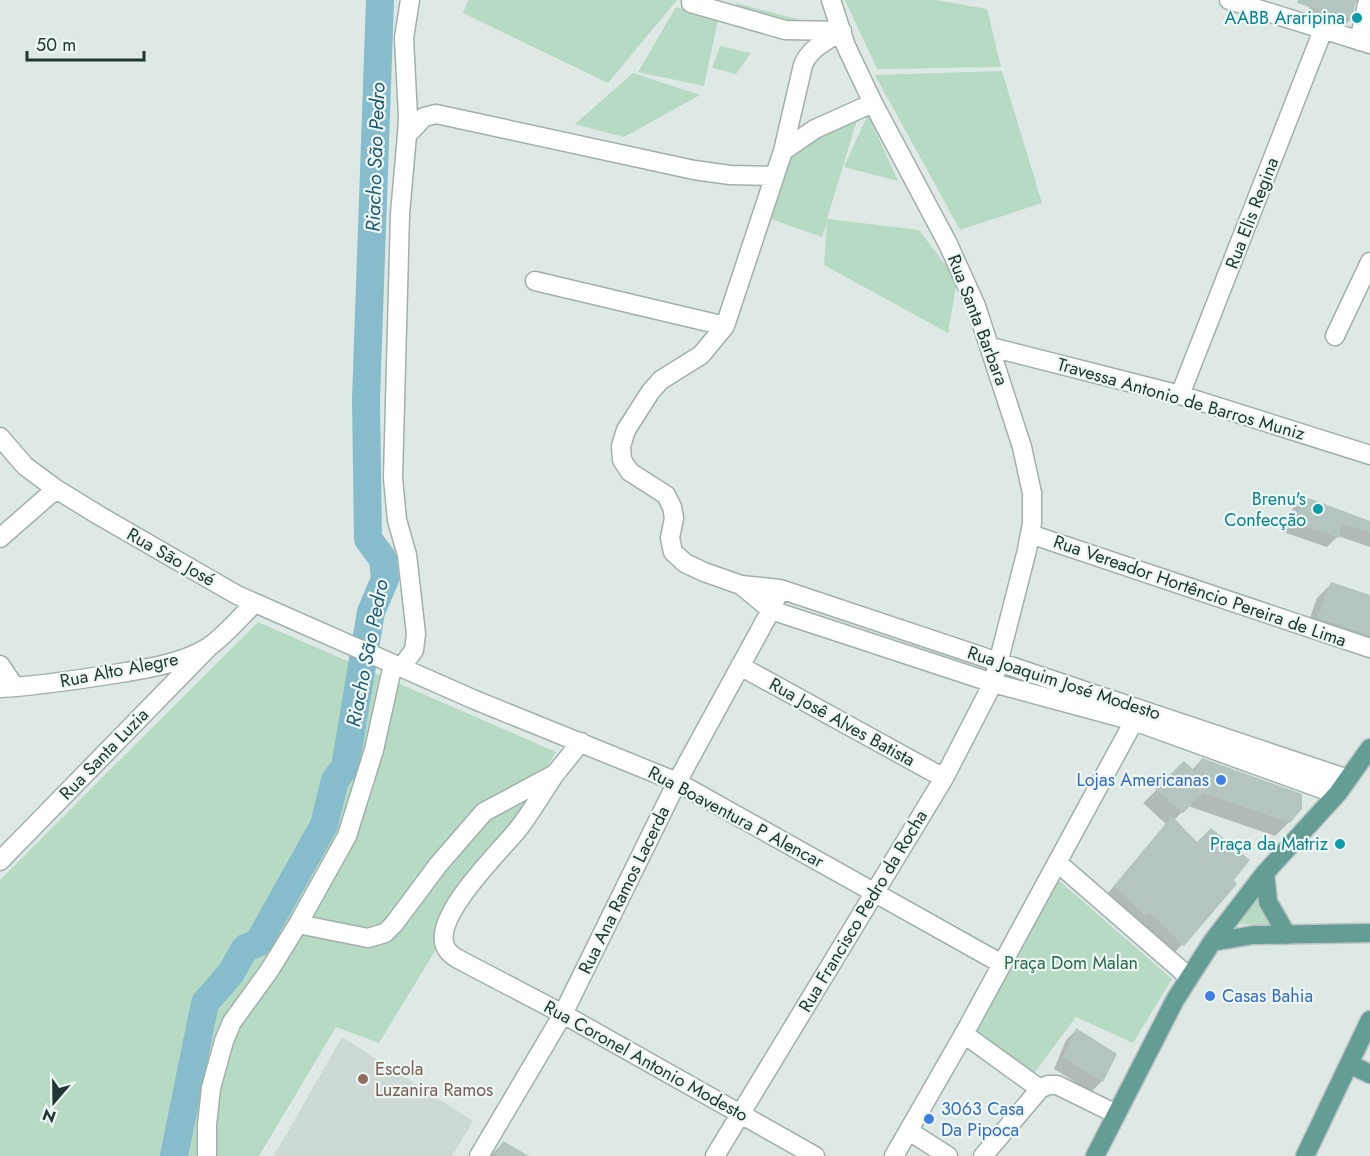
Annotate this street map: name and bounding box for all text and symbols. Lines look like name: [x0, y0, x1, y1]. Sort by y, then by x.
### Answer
place label: AABB Araripina: [1225, 5, 1345, 31]
marker: AABB Araripina: [1350, 11, 1364, 25]
scale bar: [27, 24, 144, 62]
text: 50 m: [36, 32, 76, 58]
water label: Riacho São Pedro: [358, 81, 393, 232]
street label: Rua Elis Regina: [1219, 154, 1285, 272]
street label: Rua Santa Barbara: [941, 251, 1015, 389]
street label: Travessa Antonio de Barros Muniz: [1054, 351, 1309, 447]
place label: Brenu's Confecção: [1224, 486, 1306, 533]
marker: Brenu's Confecção: [1311, 502, 1325, 516]
street label: Rua São José: [122, 521, 220, 593]
street label: Rua Vereador Hortêncio Pereira de Lima: [1050, 529, 1350, 653]
water label: Riacho São Pedro: [339, 577, 396, 729]
street label: Rua Joaquim José Modesto: [964, 639, 1164, 727]
street label: Rua Alto Alegre: [58, 646, 180, 694]
street label: Rua Josê Alves Batista: [764, 671, 920, 773]
street label: Rua Santa Luzia: [53, 702, 155, 806]
street label: Rua Boaventura P Alencar: [643, 760, 829, 875]
place label: Lojas Americanas: [1077, 767, 1209, 793]
marker: Lojas Americanas: [1214, 773, 1228, 787]
street label: Rua Ana Ramos Lacerda: [572, 802, 676, 978]
street label: Rua Francisco Pedro da Rocha: [792, 805, 934, 1017]
place label: Praça da Matriz: [1210, 831, 1329, 857]
marker: Praça da Matriz: [1333, 837, 1347, 851]
park label: Praça Dom Malan: [1004, 950, 1138, 976]
place label: Casas Bahia: [1222, 983, 1313, 1009]
marker: Casas Bahia: [1203, 989, 1217, 1003]
street label: Rua Coronel Antonio Modesto: [539, 994, 753, 1128]
place label: Escola Luzanira Ramos: [375, 1056, 493, 1103]
north arrow: [24, 1072, 84, 1132]
marker: Escola Luzanira Ramos: [356, 1072, 370, 1086]
place label: 3063 Casa Da Pipoca: [941, 1096, 1024, 1143]
text: N: [39, 1103, 59, 1129]
marker: 3063 Casa Da Pipoca: [922, 1112, 936, 1126]

